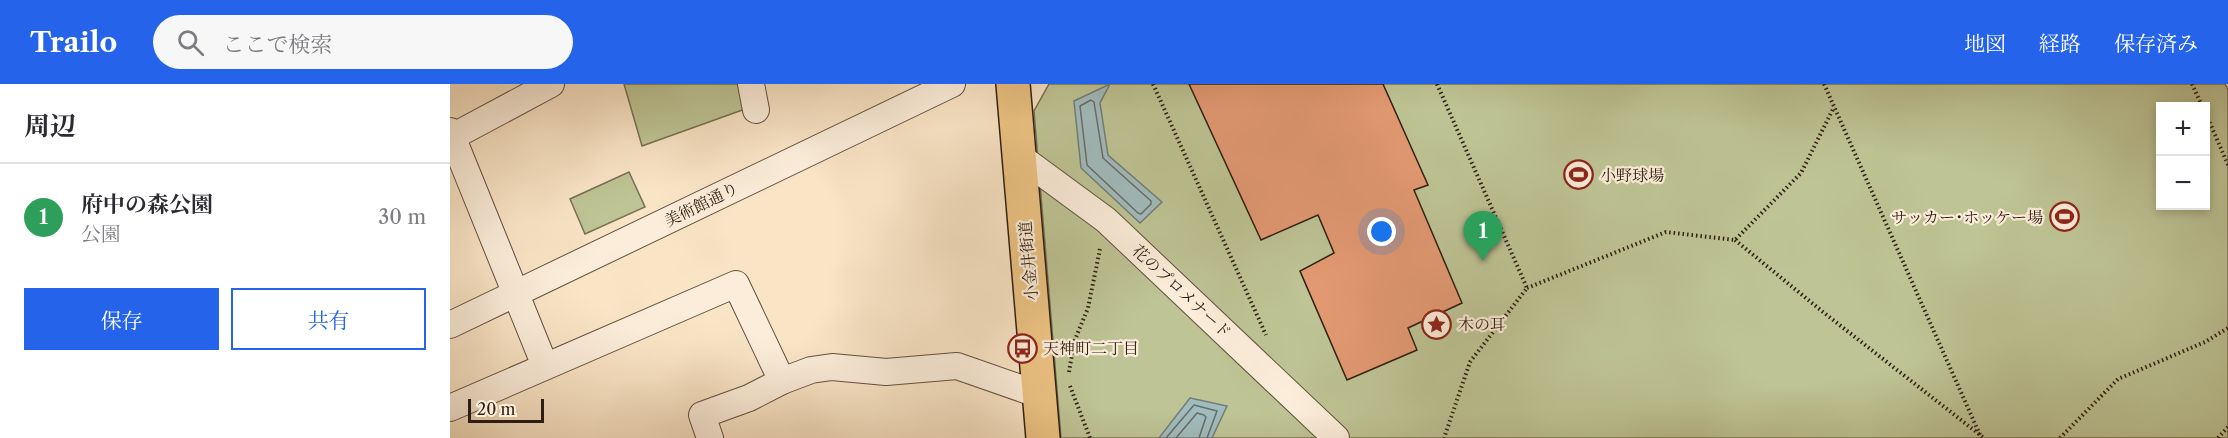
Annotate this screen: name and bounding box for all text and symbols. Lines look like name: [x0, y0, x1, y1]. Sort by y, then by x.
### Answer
search box: [153, 15, 573, 69]
text: Trailo: [30, 25, 117, 59]
icon: search: [174, 26, 207, 59]
text: ここで検索: [222, 31, 332, 58]
text: 地図: [1964, 31, 2006, 56]
text: 経路: [2039, 31, 2081, 56]
text: 保存済み: [2114, 31, 2198, 56]
map controls: [2156, 102, 2210, 210]
button: +: [2156, 102, 2210, 156]
text: 周辺: [24, 110, 76, 142]
button: −: [2156, 156, 2210, 210]
sports icon: 小野球場: [1563, 159, 1595, 191]
place label: 小野球場: [1600, 165, 1664, 185]
street label: 美術館通り: [661, 177, 741, 231]
text: 府中の森公園: [81, 191, 213, 218]
sports icon: サッカー･ホッケー場: [2048, 201, 2080, 233]
text: 1: [39, 205, 48, 229]
text: 30 m: [378, 205, 426, 229]
place label: サッカー･ホッケー場: [1891, 207, 2043, 227]
pin: 1: [1464, 212, 1502, 261]
your location: [1367, 217, 1396, 246]
street label: 小金井街道: [1015, 220, 1041, 302]
text: 公園: [81, 222, 121, 246]
street label: 花のプロメナード: [1128, 240, 1236, 342]
button: 保存: [24, 288, 219, 350]
button: 共有: [231, 288, 426, 350]
place icon: 木の耳: [1421, 308, 1453, 340]
place label: 木の耳: [1458, 314, 1506, 334]
bus stop icon: 天神町二丁目: [1006, 332, 1038, 364]
place label: 天神町二丁目: [1043, 338, 1139, 358]
scale bar: [468, 396, 544, 424]
text: 20 m: [477, 399, 516, 419]

